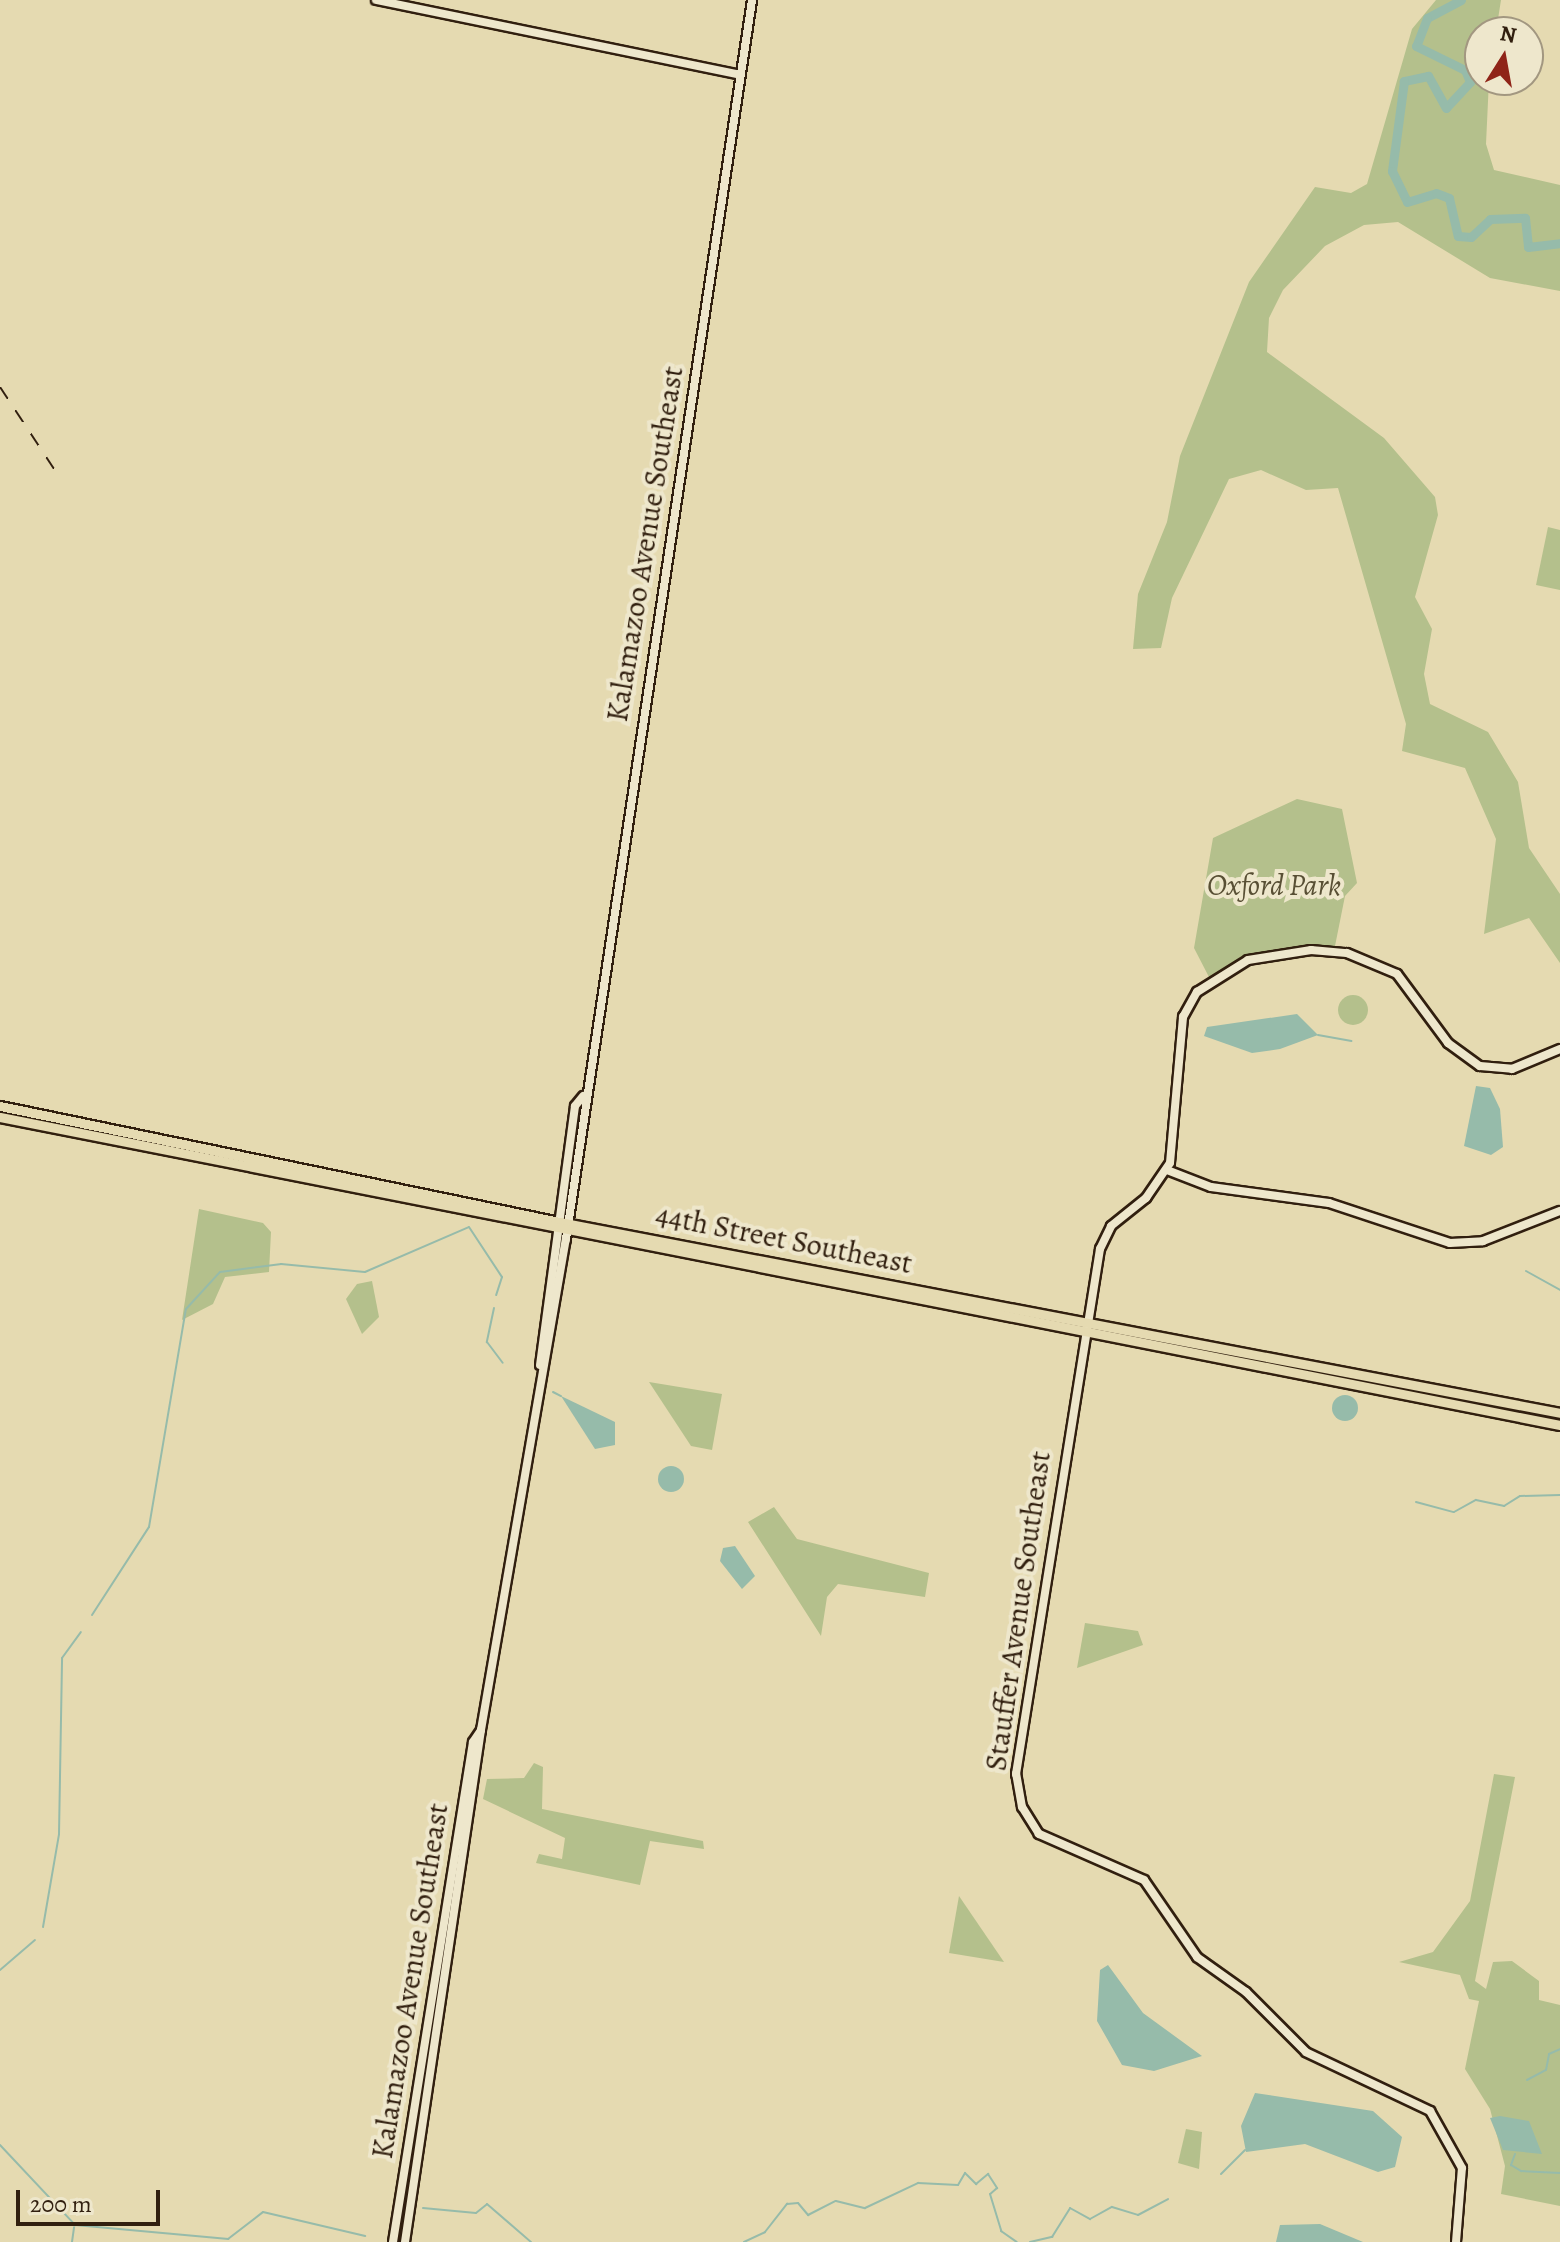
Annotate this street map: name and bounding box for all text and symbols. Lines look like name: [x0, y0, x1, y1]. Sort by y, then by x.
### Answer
north arrow: [1464, 16, 1544, 96]
text: N: [1497, 18, 1519, 51]
street label: Kalamazoo Avenue Southeast: [599, 364, 691, 724]
park label: Oxford Park: [1207, 867, 1341, 903]
street label: 44th Street Southeast: [653, 1196, 915, 1282]
street label: Stauffer Avenue Southeast: [978, 1449, 1058, 1773]
street label: Kalamazoo Avenue Southeast: [364, 1801, 456, 2161]
scale bar: [20, 2174, 164, 2224]
text: 200 m: [30, 2188, 92, 2220]

